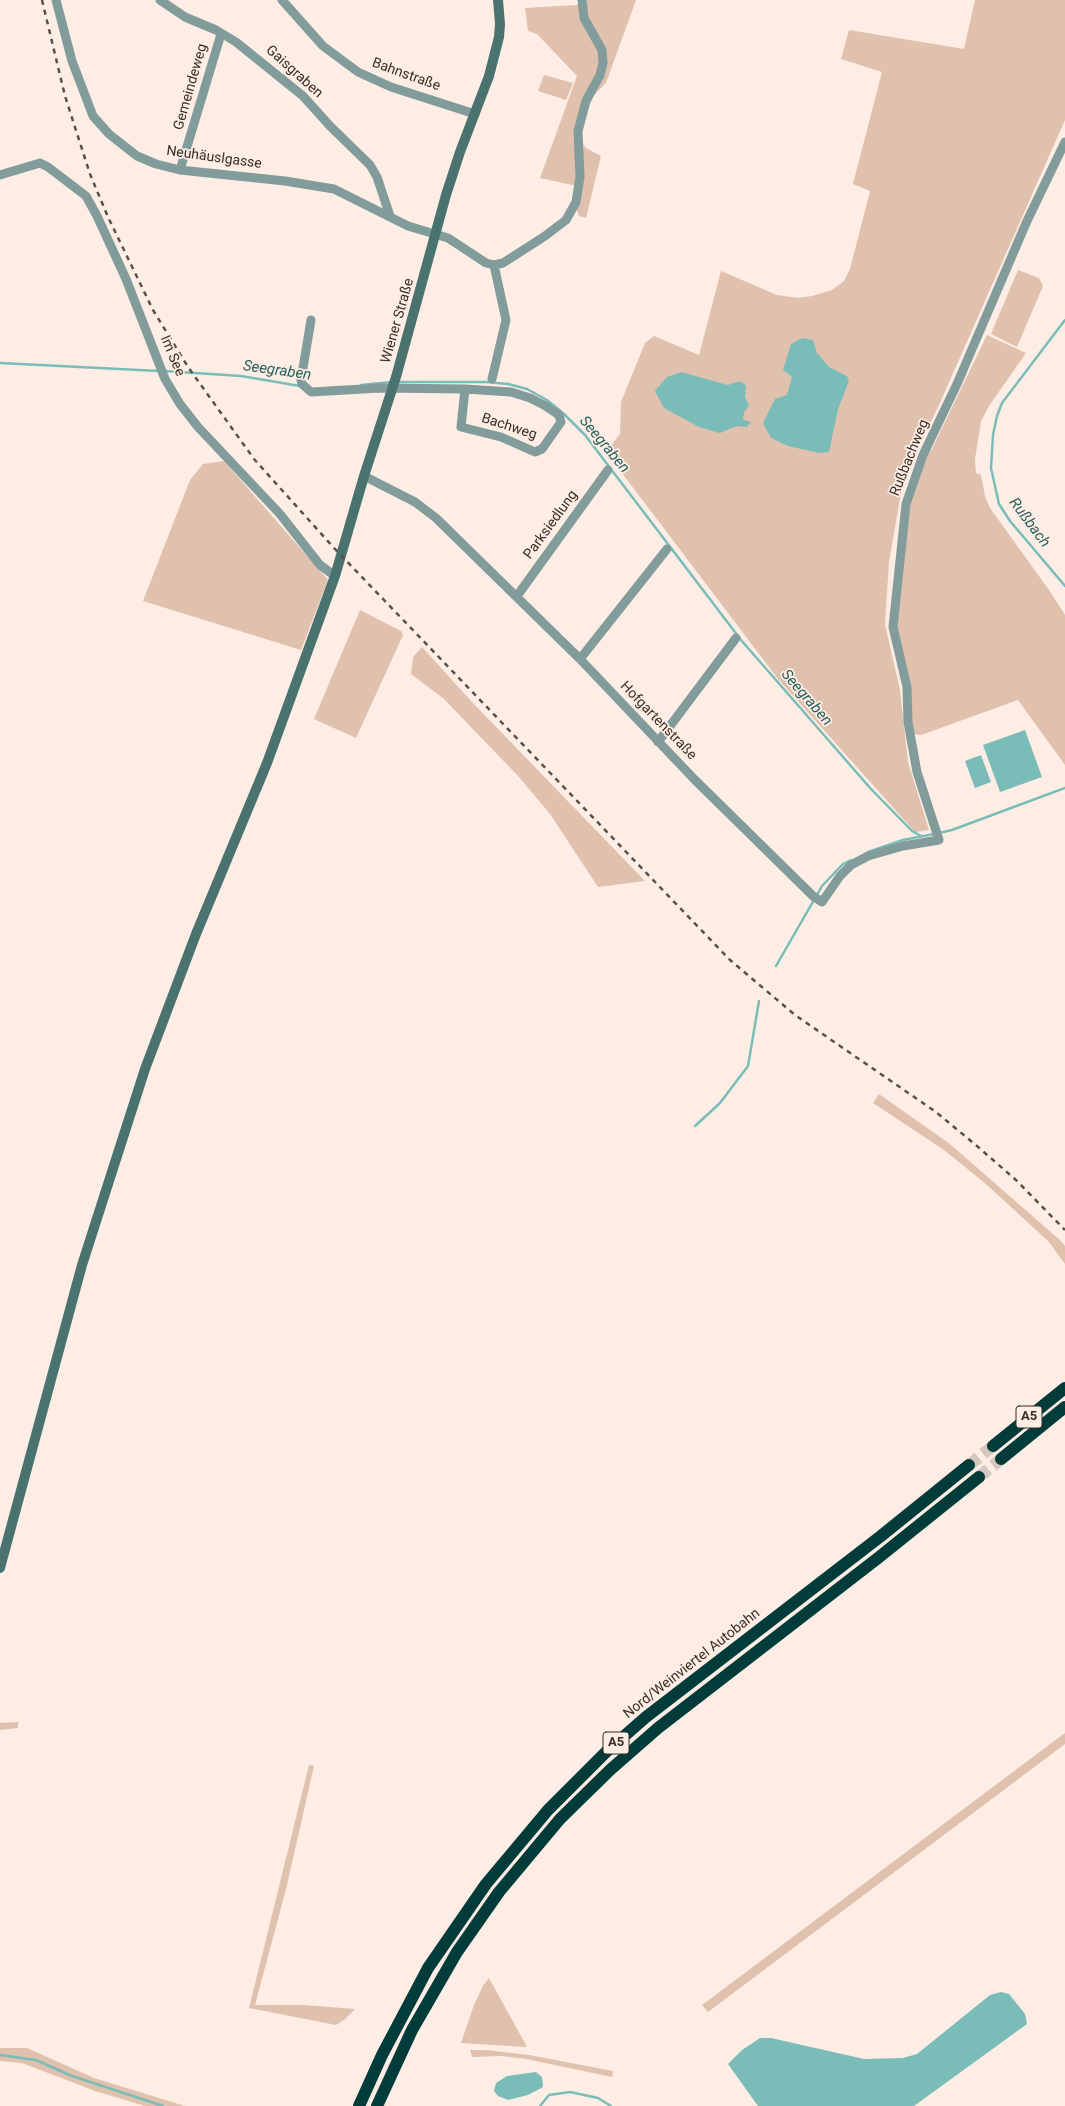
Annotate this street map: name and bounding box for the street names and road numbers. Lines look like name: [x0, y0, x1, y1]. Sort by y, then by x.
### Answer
street label: Gemeindeweg: [171, 42, 211, 132]
street label: Gaisgraben: [262, 42, 326, 102]
street label: Bahnstraße: [370, 55, 442, 95]
street label: Neuhäuslgasse: [165, 143, 263, 173]
street label: Wiener Straße: [378, 277, 418, 365]
street label: Im See: [156, 333, 188, 379]
street label: Bachweg: [479, 410, 539, 444]
street label: Rußbachweg: [887, 417, 933, 499]
street label: Parksiedlung: [520, 487, 582, 563]
street label: Hofgartenstraße: [616, 678, 700, 764]
road number: A5: [1016, 1406, 1042, 1428]
street label: Nord/Weinviertel Autobahn: [620, 1605, 764, 1723]
road number: A5: [603, 1732, 629, 1754]

